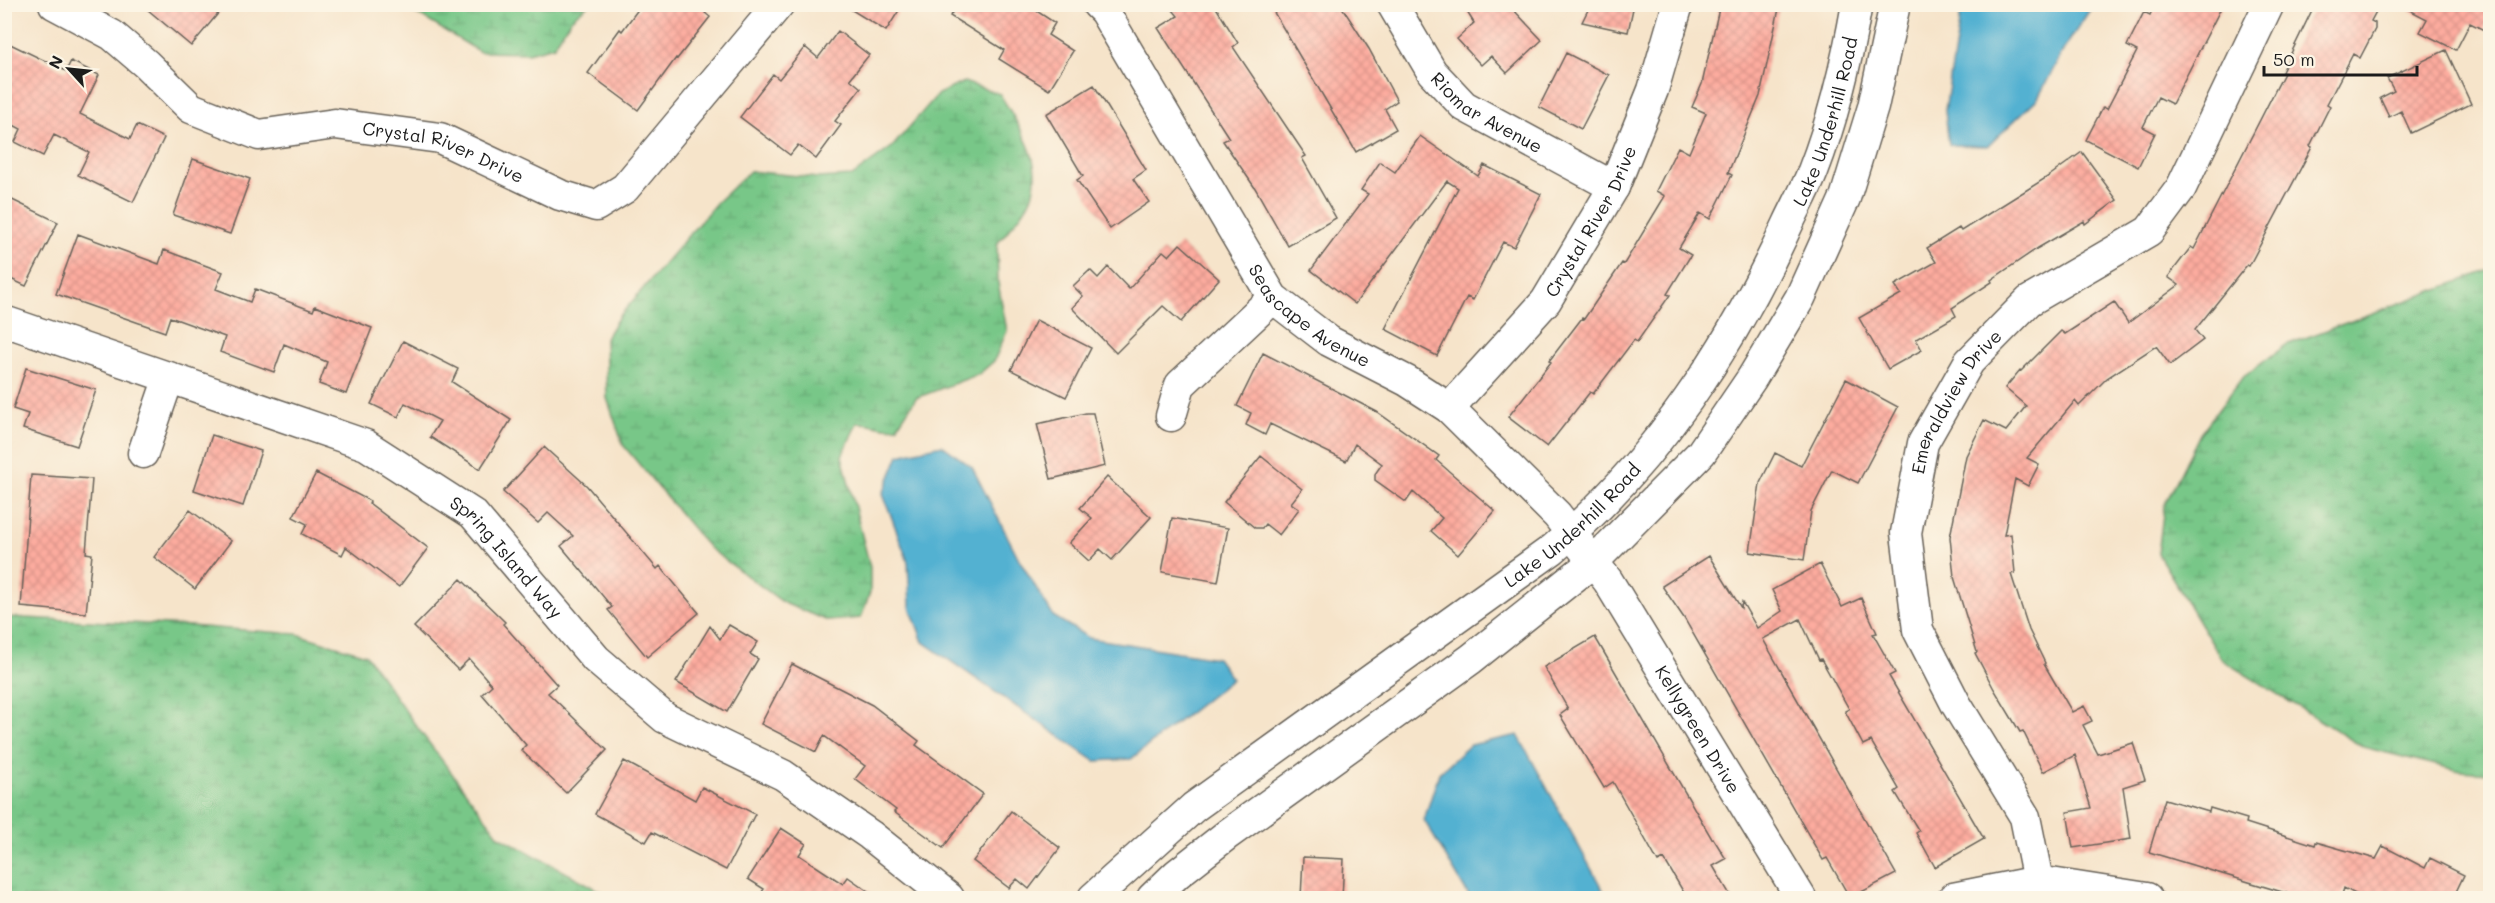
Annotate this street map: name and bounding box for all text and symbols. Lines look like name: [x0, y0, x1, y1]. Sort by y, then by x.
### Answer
street label: Lake Underhill Road: [1787, 35, 1863, 210]
north arrow: [39, 39, 99, 99]
scale bar: [2264, 39, 2417, 77]
text: 50 m: [2273, 47, 2315, 71]
text: N: [43, 52, 67, 72]
street label: Riomar Avenue: [1426, 67, 1547, 158]
street label: Crystal River Drive: [361, 116, 528, 188]
street label: Crystal River Drive: [1539, 142, 1641, 301]
street label: Seascape Avenue: [1244, 259, 1375, 372]
street label: Emeraldview Drive: [1905, 324, 2007, 476]
street label: Lake Underhill Road: [1499, 458, 1646, 593]
street label: Spring Island Way: [446, 490, 568, 623]
street label: Kellygreen Drive: [1650, 661, 1746, 798]

